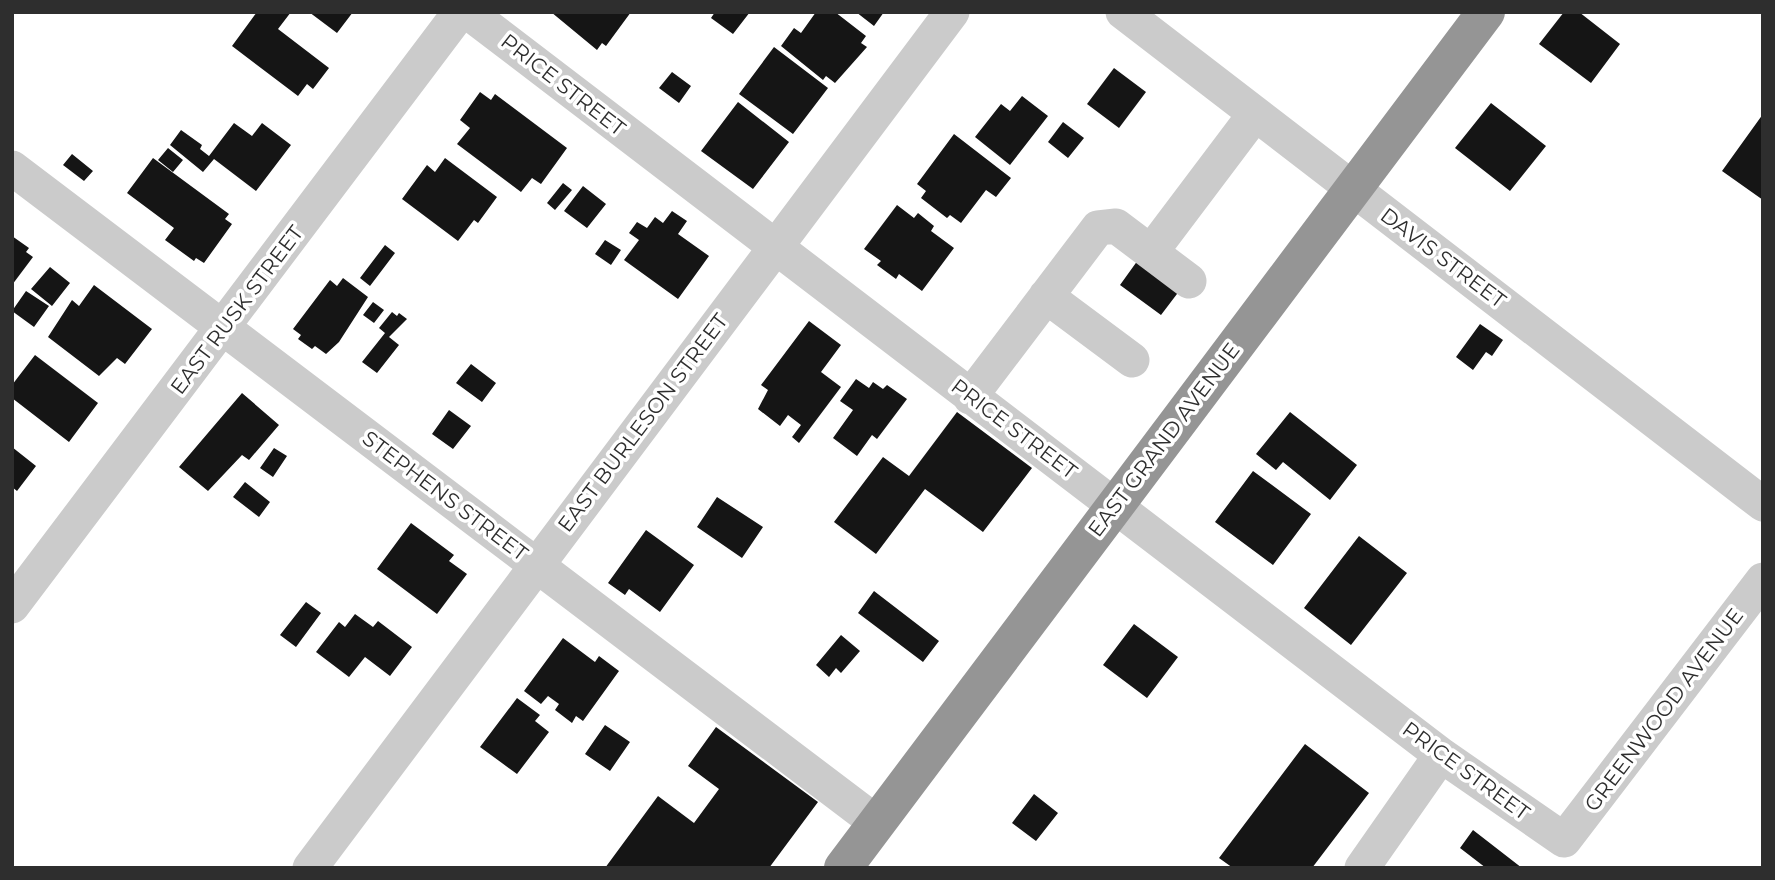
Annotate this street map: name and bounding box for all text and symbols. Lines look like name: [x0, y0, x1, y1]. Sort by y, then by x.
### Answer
street label: PRICE STREET: [496, 28, 630, 141]
street label: DAVIS STREET: [1376, 202, 1511, 313]
street label: EAST RUSK STREET: [165, 220, 308, 399]
street label: EAST BURLESON STREET: [552, 309, 733, 537]
street label: EAST GRAND AVENUE: [1083, 338, 1245, 542]
street label: PRICE STREET: [947, 373, 1082, 484]
street label: STEPHENS STREET: [358, 425, 533, 566]
street label: GREENWOOD AVENUE: [1579, 603, 1748, 816]
street label: PRICE STREET: [1398, 716, 1535, 825]

